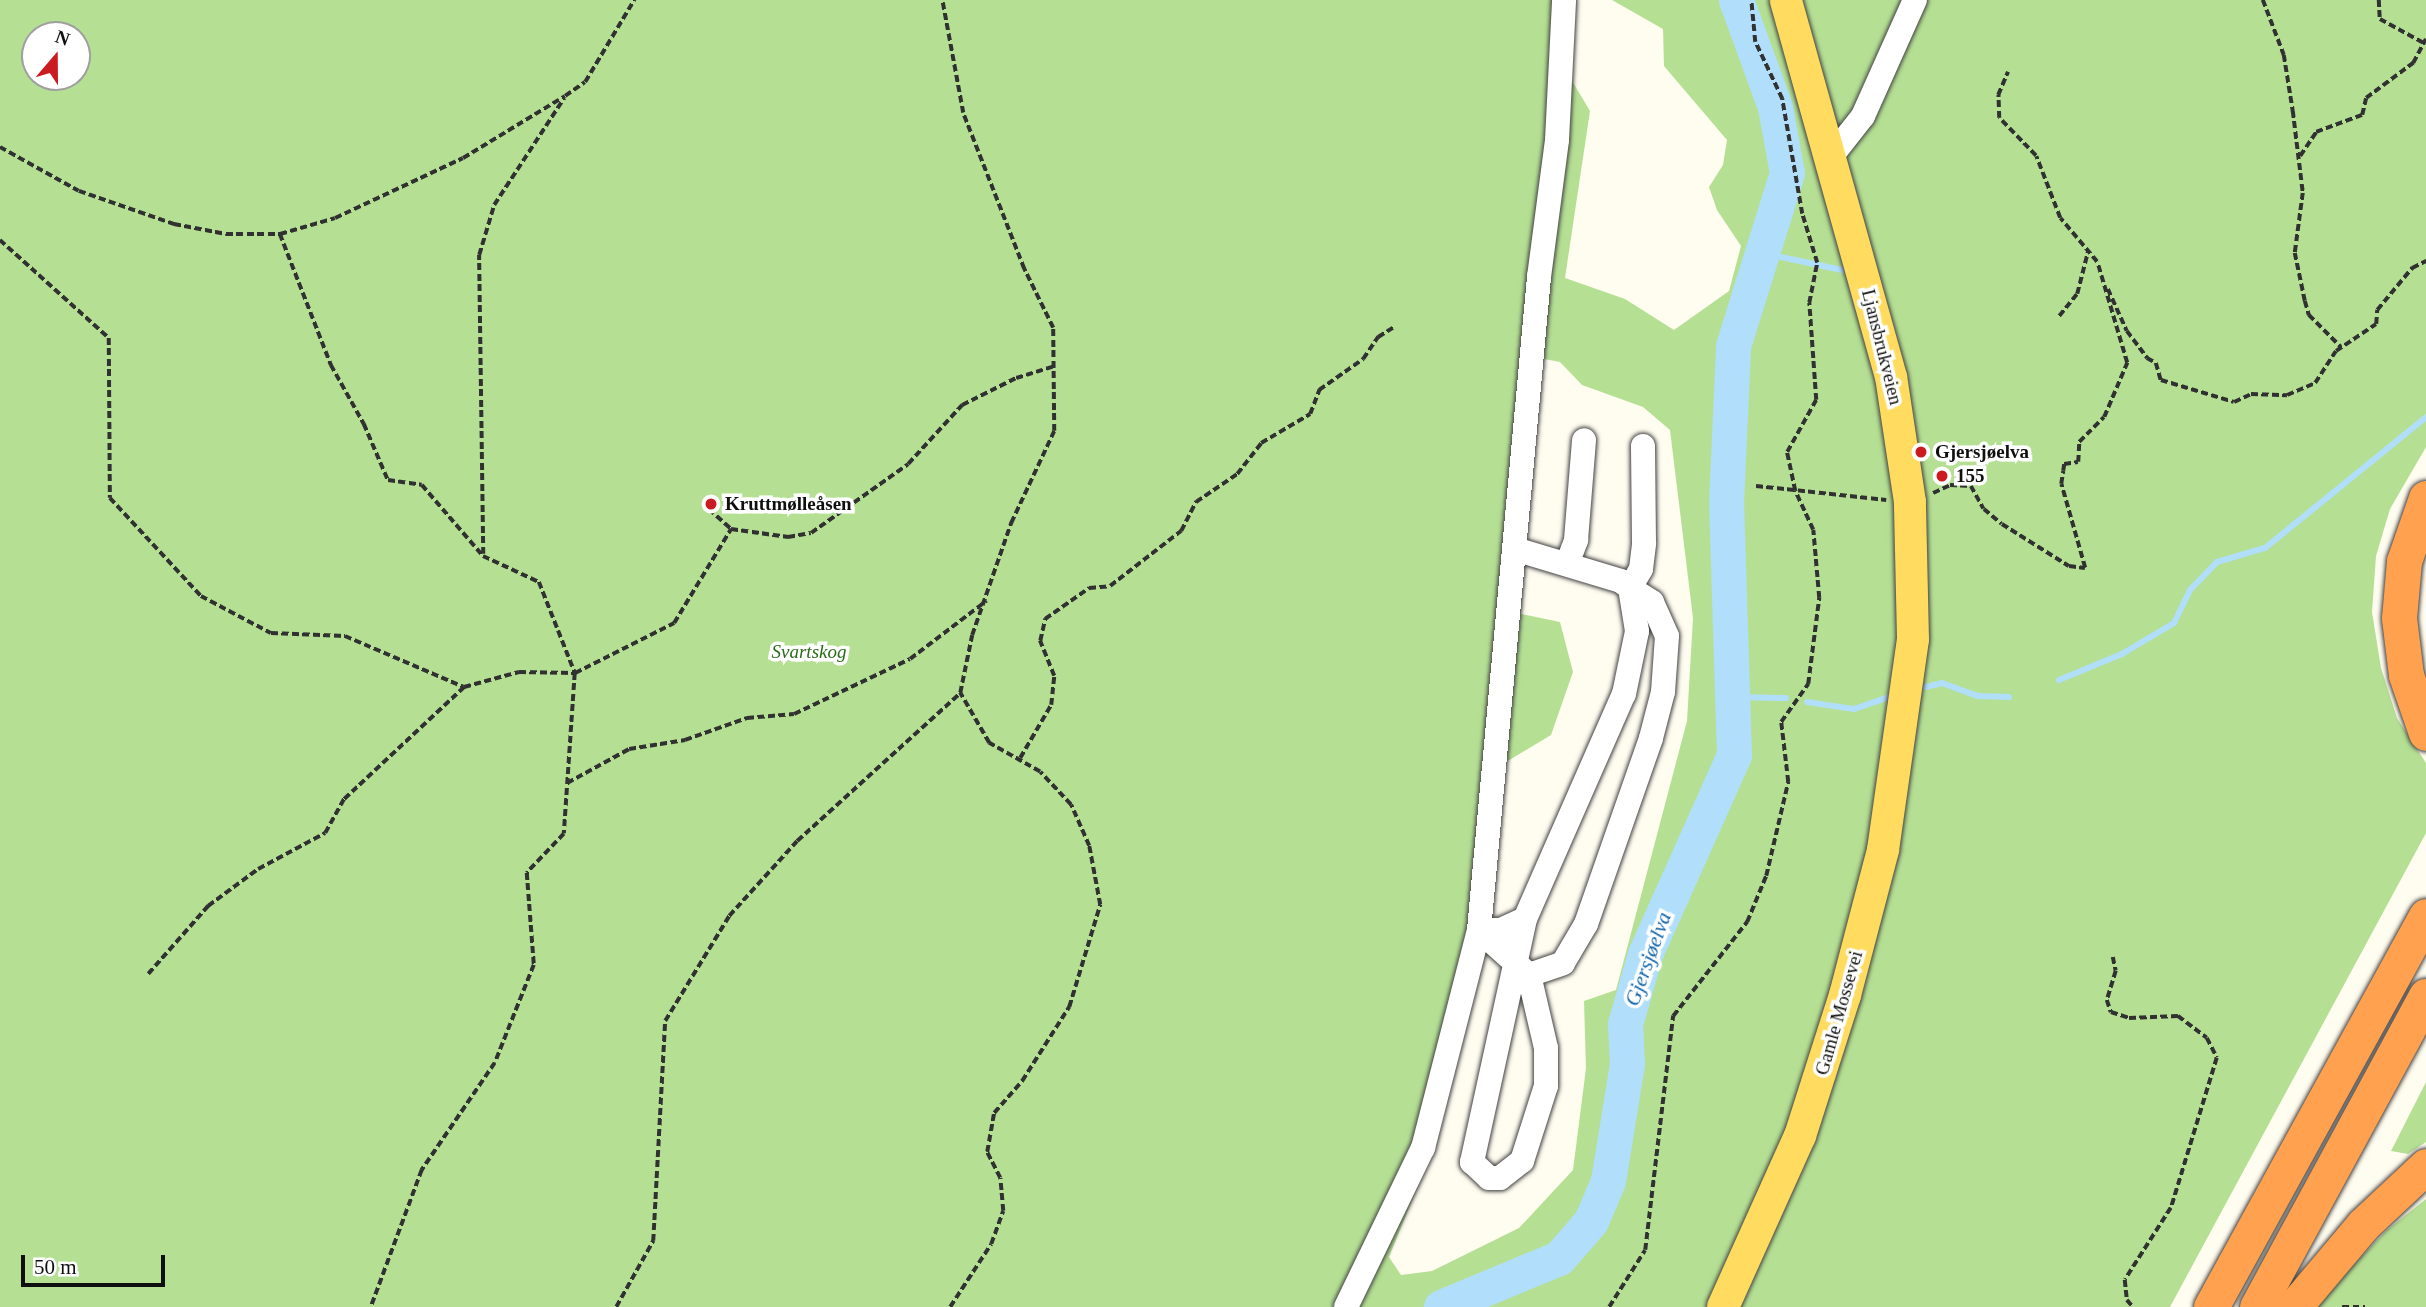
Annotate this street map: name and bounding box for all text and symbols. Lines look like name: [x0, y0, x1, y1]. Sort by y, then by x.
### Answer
north arrow: [21, 21, 91, 91]
text: N: [53, 25, 73, 50]
street label: Ljansbrukveien: [1857, 287, 1907, 407]
place label: Gjersjøelva: [1935, 441, 2029, 463]
marker: Gjersjøelva: [1913, 444, 1929, 460]
place label: 155: [1956, 465, 1984, 487]
marker: 155: [1934, 468, 1950, 484]
place label: Kruttmølleåsen: [725, 493, 852, 515]
marker: Kruttmølleåsen: [703, 496, 719, 512]
park label: Svartskog: [772, 641, 846, 663]
water label: Gjersjøelva: [1619, 909, 1677, 1009]
street label: Gamle Mossevei: [1810, 948, 1868, 1078]
scale bar: [24, 1240, 168, 1284]
text: 50 m: [34, 1255, 77, 1279]

